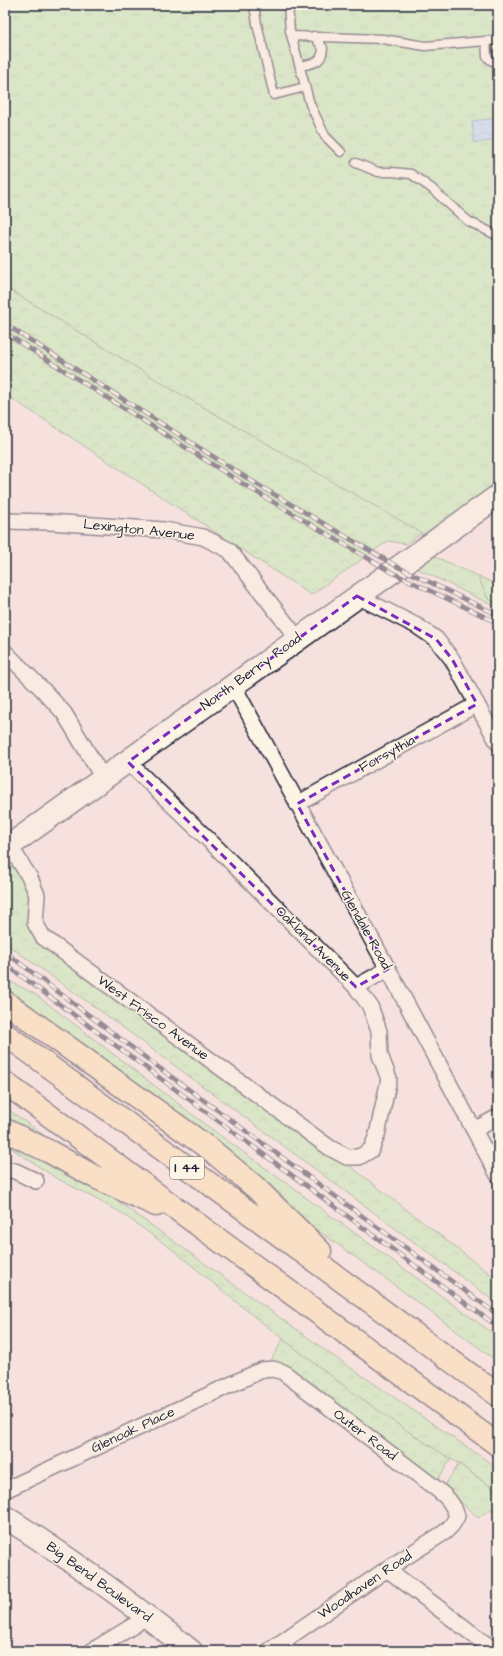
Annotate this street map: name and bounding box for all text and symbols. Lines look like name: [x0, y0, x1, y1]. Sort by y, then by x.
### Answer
street label: Lexington Avenue: [82, 514, 196, 546]
street label: North Berry Road: [196, 628, 306, 716]
street label: Forsythia: [355, 730, 419, 778]
street label: Glendale Road: [336, 887, 396, 973]
street label: Oakland Avenue: [271, 902, 356, 987]
street label: West Frisco Avenue: [93, 971, 213, 1066]
road number: I 44: [170, 1157, 204, 1179]
street label: Glenoak Place: [88, 1402, 179, 1458]
street label: Outer Road: [329, 1404, 401, 1466]
street label: Big Bend Boulevard: [42, 1537, 156, 1627]
street label: Woodhaven Road: [314, 1546, 416, 1624]

